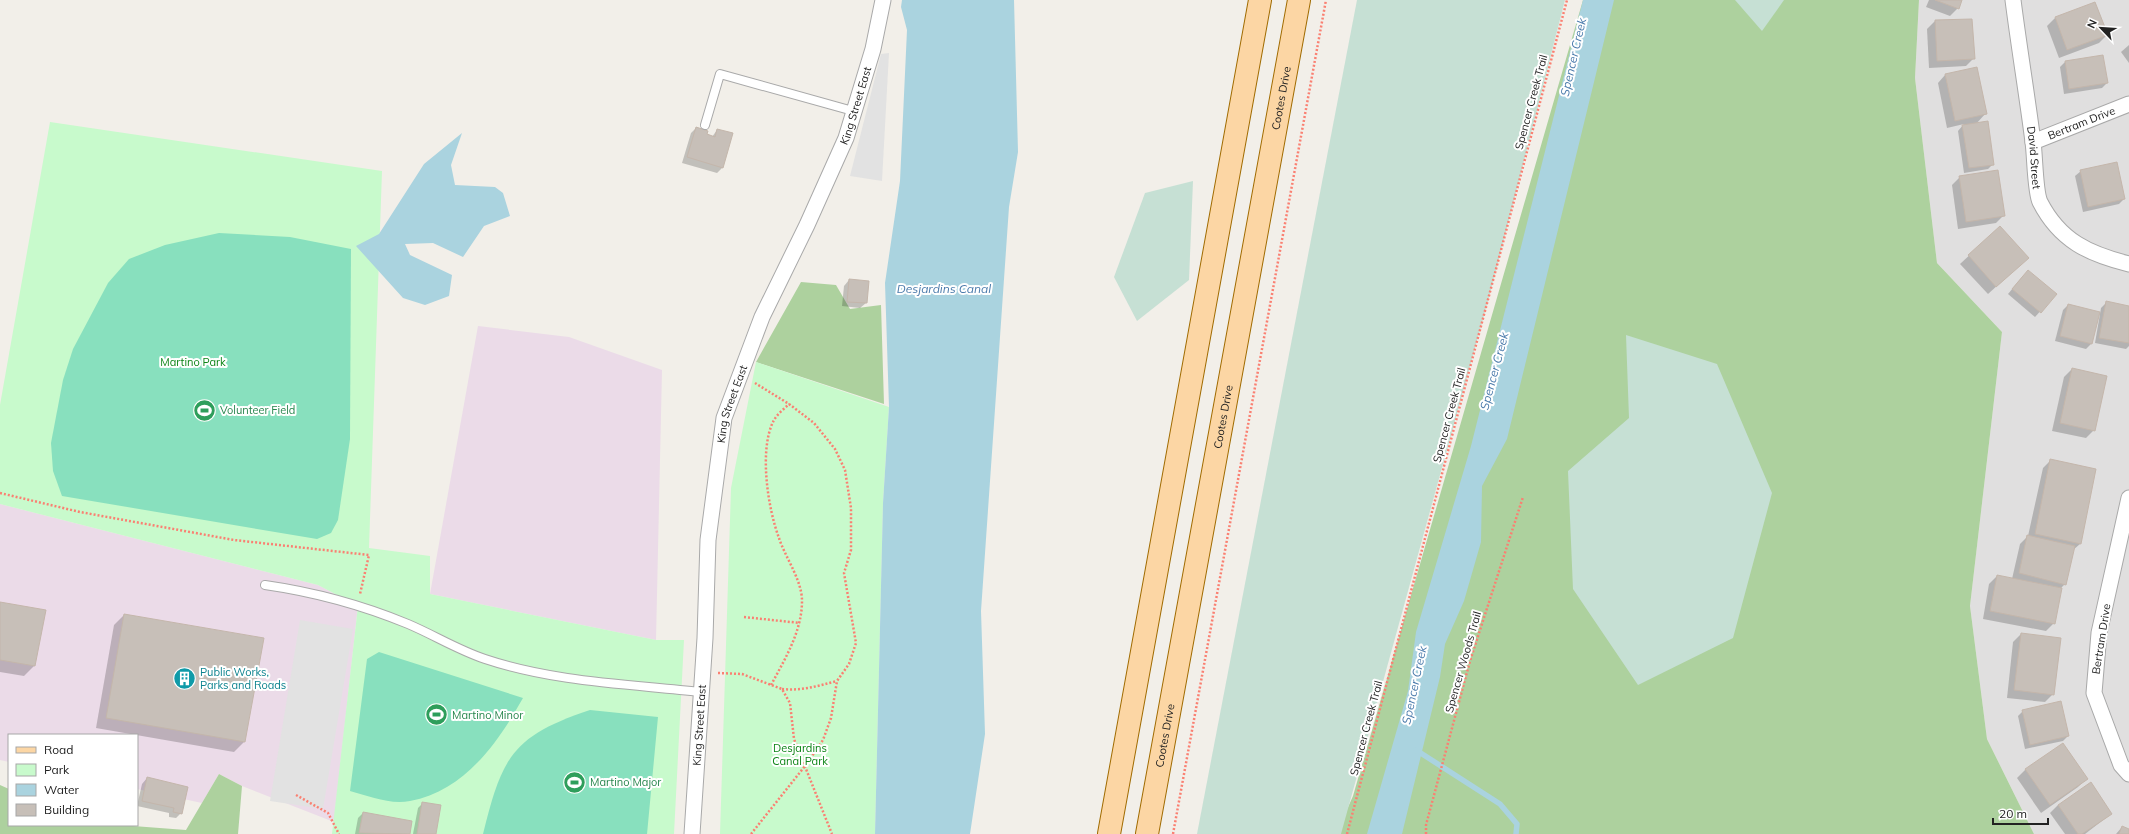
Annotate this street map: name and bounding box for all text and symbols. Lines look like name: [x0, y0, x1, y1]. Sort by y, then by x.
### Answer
north arrow: [2081, 8, 2121, 48]
water label: Spencer Creek: [1557, 16, 1589, 98]
text: N: [2084, 17, 2100, 30]
street label: Spencer Creek Trail: [1512, 53, 1550, 151]
street label: King Street East: [837, 65, 874, 147]
street label: Cootes Drive: [1268, 65, 1294, 131]
street label: Bertram Drive: [2046, 103, 2117, 142]
street label: David Street: [2024, 125, 2044, 190]
water label: Desjardins Canal: [897, 281, 991, 296]
water label: Spencer Creek: [1476, 330, 1512, 411]
park label: Martino Park: [160, 355, 226, 369]
street label: King Street East: [714, 363, 750, 444]
street label: Spencer Creek Trail: [1430, 366, 1468, 464]
street label: Cootes Drive: [1210, 384, 1236, 450]
sports icon: Volunteer Field: [191, 397, 217, 423]
place label: Volunteer Field: [220, 403, 295, 417]
street label: Bertram Drive: [2089, 603, 2113, 675]
street label: Spencer Woods Trail: [1442, 610, 1484, 714]
water label: Spencer Creek: [1398, 644, 1430, 726]
building icon: Public Works, Parks and Roads: [172, 665, 198, 691]
place label: Public Works, Parks and Roads: [200, 665, 286, 692]
street label: Spencer Creek Trail: [1347, 679, 1385, 777]
street label: King Street East: [690, 684, 709, 766]
sports icon: Martino Minor: [424, 702, 450, 728]
street label: Cootes Drive: [1152, 703, 1178, 769]
place label: Martino Minor: [452, 708, 523, 722]
legend: [8, 734, 138, 826]
park label: Desjardins Canal Park: [772, 741, 828, 768]
text: Road: [44, 742, 73, 757]
text: Park: [44, 762, 70, 777]
sports icon: Martino Major: [562, 769, 588, 795]
place label: Martino Major: [590, 775, 661, 789]
text: Water: [44, 782, 80, 797]
scale bar: [1993, 800, 2048, 826]
text: Building: [44, 802, 89, 817]
text: 20 m: [1999, 806, 2027, 821]

